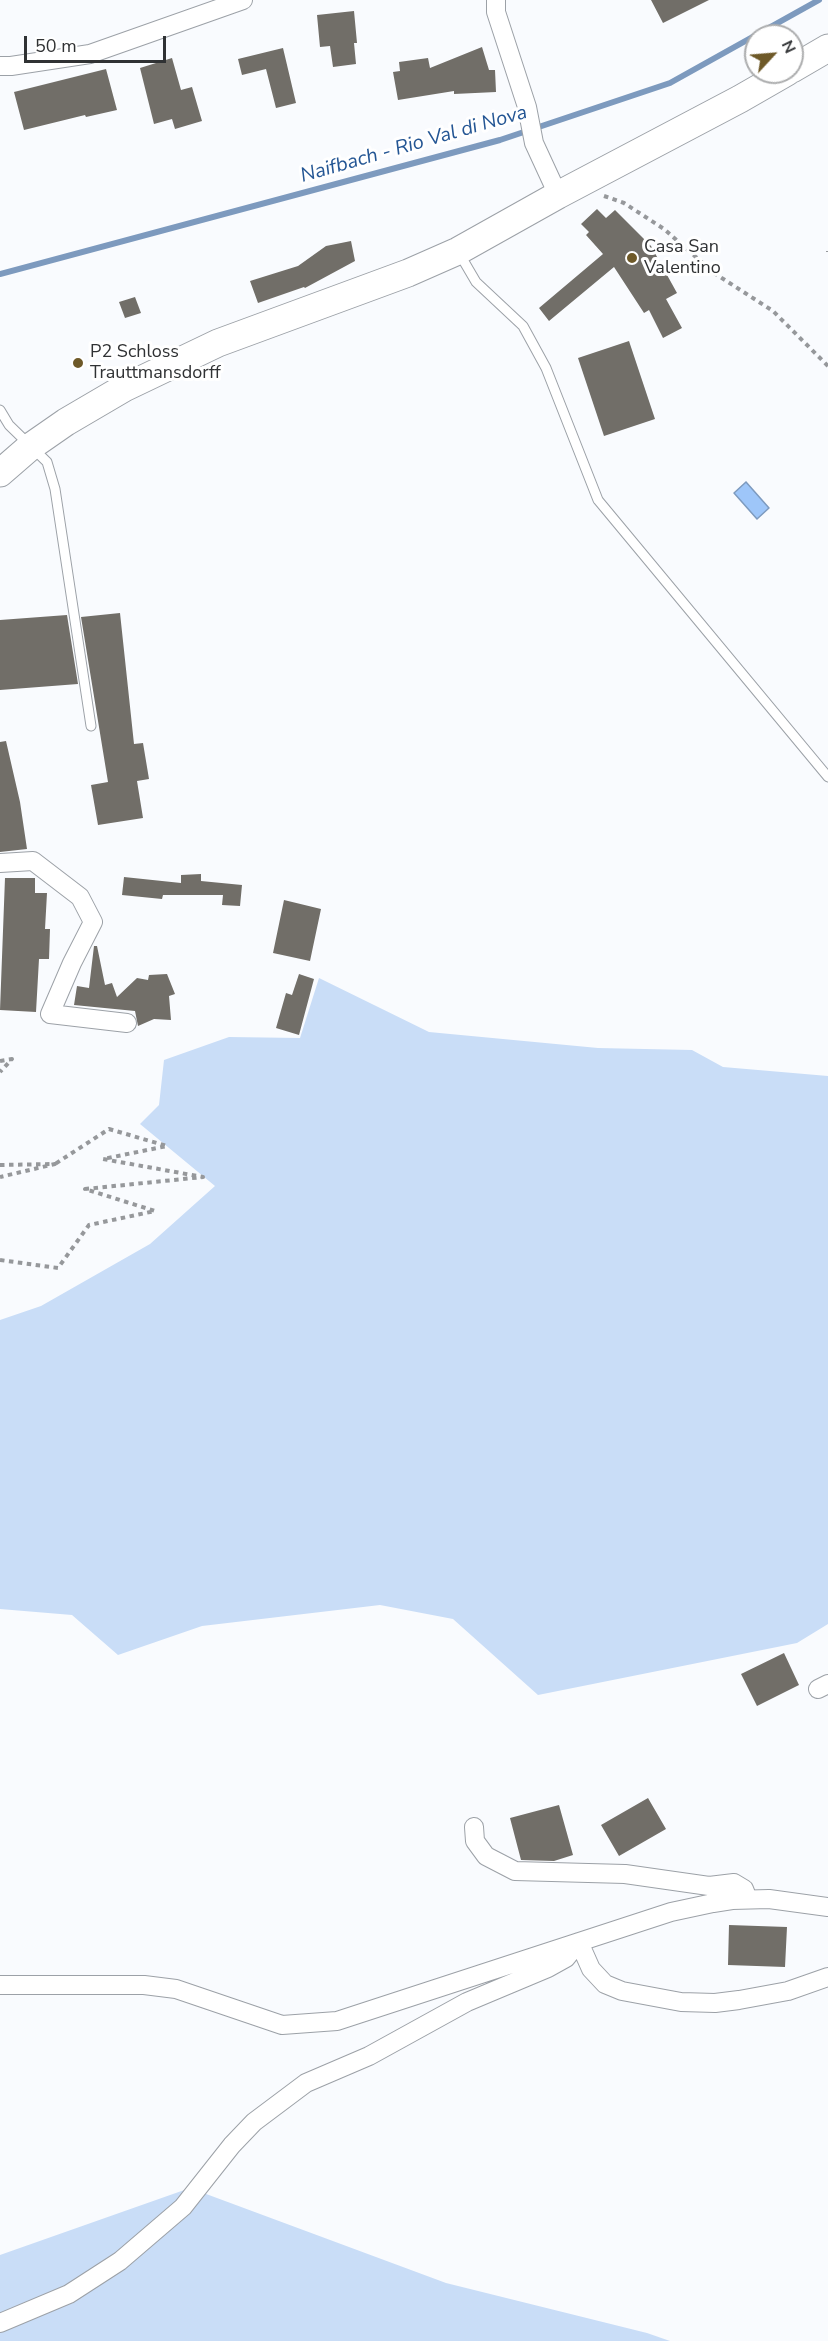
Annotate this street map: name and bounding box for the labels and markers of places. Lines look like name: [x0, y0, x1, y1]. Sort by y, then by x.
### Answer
place label: Casa San Valentino: [644, 237, 721, 280]
marker: Casa San Valentino: [625, 251, 639, 265]
place label: P2 Schloss Trauttmansdorff: [90, 342, 221, 385]
marker: P2 Schloss Trauttmansdorff: [71, 356, 85, 370]

